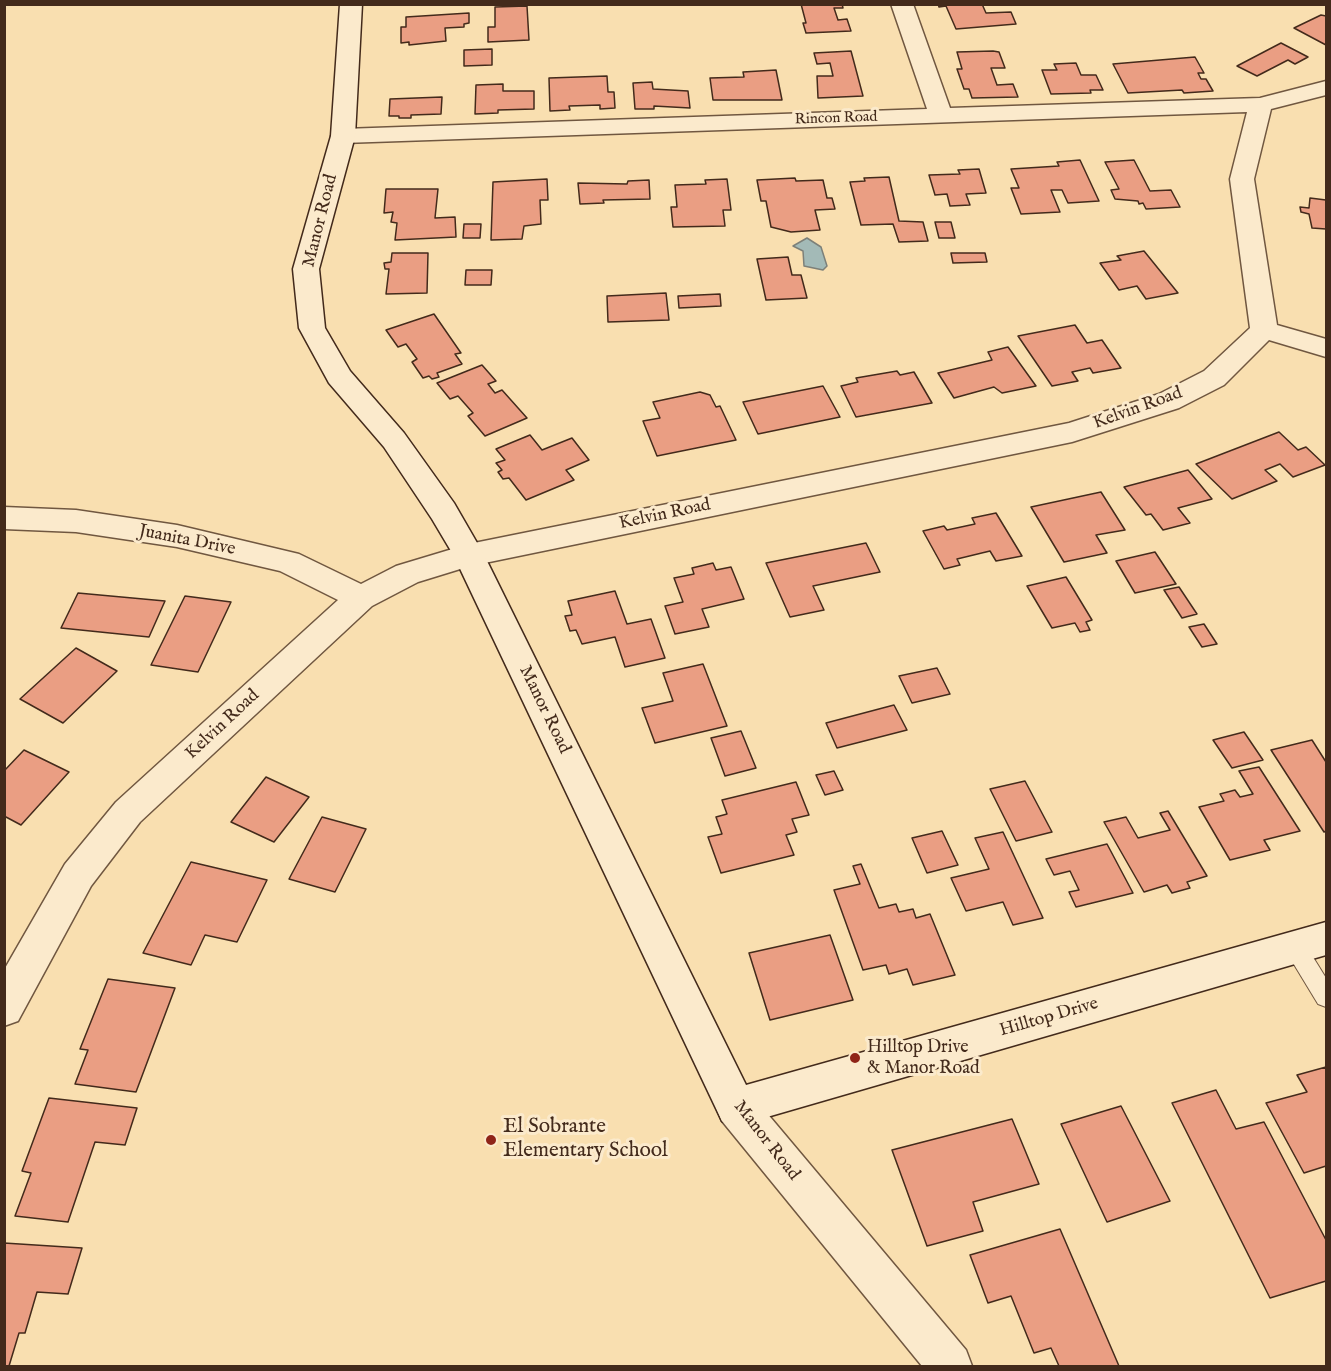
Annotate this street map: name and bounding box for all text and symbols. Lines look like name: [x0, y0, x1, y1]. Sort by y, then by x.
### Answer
street label: Rincon Road: [794, 109, 878, 129]
street label: Manor Road: [299, 172, 343, 270]
street label: Kelvin Road: [1091, 383, 1185, 435]
street label: Kelvin Road: [617, 495, 713, 535]
street label: Juanita Drive: [137, 521, 237, 561]
street label: Manor Road: [513, 662, 575, 758]
street label: Kelvin Road: [182, 685, 264, 765]
street label: Hilltop Drive: [997, 994, 1101, 1042]
place label: Hilltop Drive & Manor Road: [867, 1037, 980, 1080]
marker: Hilltop Drive & Manor Road: [848, 1051, 862, 1065]
street label: Manor Road: [728, 1097, 804, 1185]
place label: El Sobrante Elementary School: [503, 1115, 668, 1165]
marker: El Sobrante Elementary School: [484, 1133, 498, 1147]

